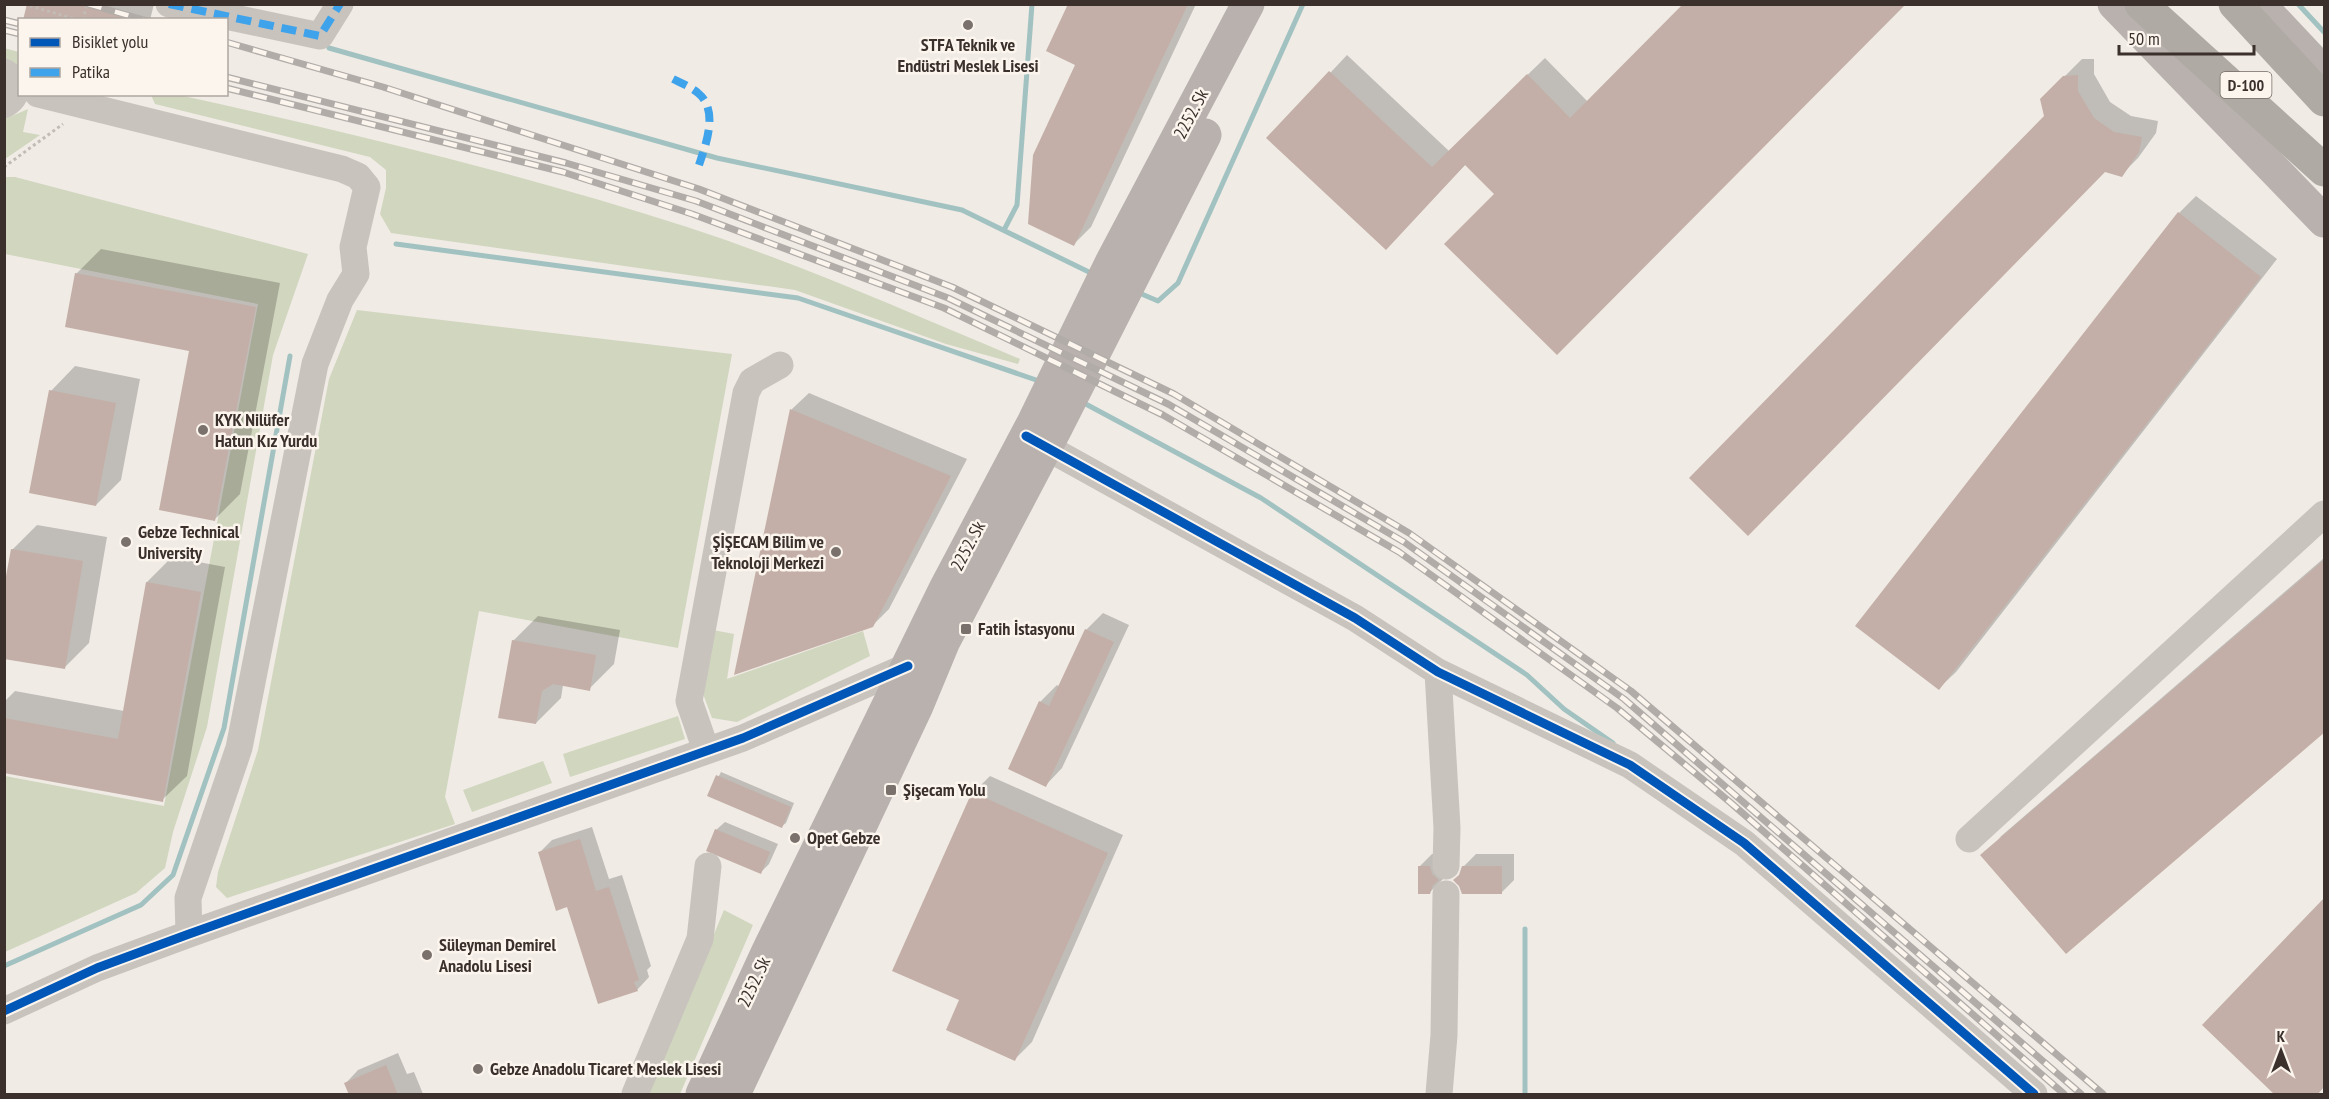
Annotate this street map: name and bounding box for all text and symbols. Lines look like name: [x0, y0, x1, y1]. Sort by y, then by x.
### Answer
legend: [18, 18, 228, 96]
marker: STFA Teknik ve Endüstri Meslek Lisesi: [961, 18, 975, 32]
scale bar: [2119, 18, 2254, 56]
text: 50 m: [2128, 27, 2160, 50]
text: Bisiklet yolu: [72, 30, 148, 53]
place label: STFA Teknik ve Endüstri Meslek Lisesi: [897, 33, 1039, 77]
text: Patika: [72, 60, 110, 83]
road number: D-100: [2220, 72, 2272, 98]
street label: 2252. Sk: [1168, 85, 1213, 143]
place label: KYK Nilüfer Hatun Kız Yurdu: [215, 408, 317, 452]
marker: KYK Nilüfer Hatun Kız Yurdu: [196, 423, 210, 437]
street label: 2252. Sk: [945, 517, 990, 575]
place label: Gebze Technical University: [138, 520, 240, 564]
place label: ŞİŞECAM Bilim ve Teknoloji Merkezi: [711, 530, 824, 574]
marker: Gebze Technical University: [119, 535, 133, 549]
marker: ŞİŞECAM Bilim ve Teknoloji Merkezi: [829, 545, 843, 559]
place label: Fatih İstasyonu: [978, 617, 1075, 640]
marker: Fatih İstasyonu: [959, 622, 973, 636]
place label: Şişecam Yolu: [903, 778, 986, 801]
marker: Şişecam Yolu: [884, 783, 898, 797]
place label: Opet Gebze: [807, 826, 881, 849]
marker: Opet Gebze: [788, 831, 802, 845]
place label: Süleyman Demirel Anadolu Lisesi: [438, 933, 556, 977]
marker: Süleyman Demirel Anadolu Lisesi: [420, 948, 434, 962]
street label: 2252. Sk: [732, 953, 775, 1011]
north arrow: [2251, 1021, 2311, 1081]
text: K: [2277, 1026, 2286, 1046]
place label: Gebze Anadolu Ticaret Meslek Lisesi: [490, 1057, 721, 1080]
marker: Gebze Anadolu Ticaret Meslek Lisesi: [471, 1062, 485, 1076]

